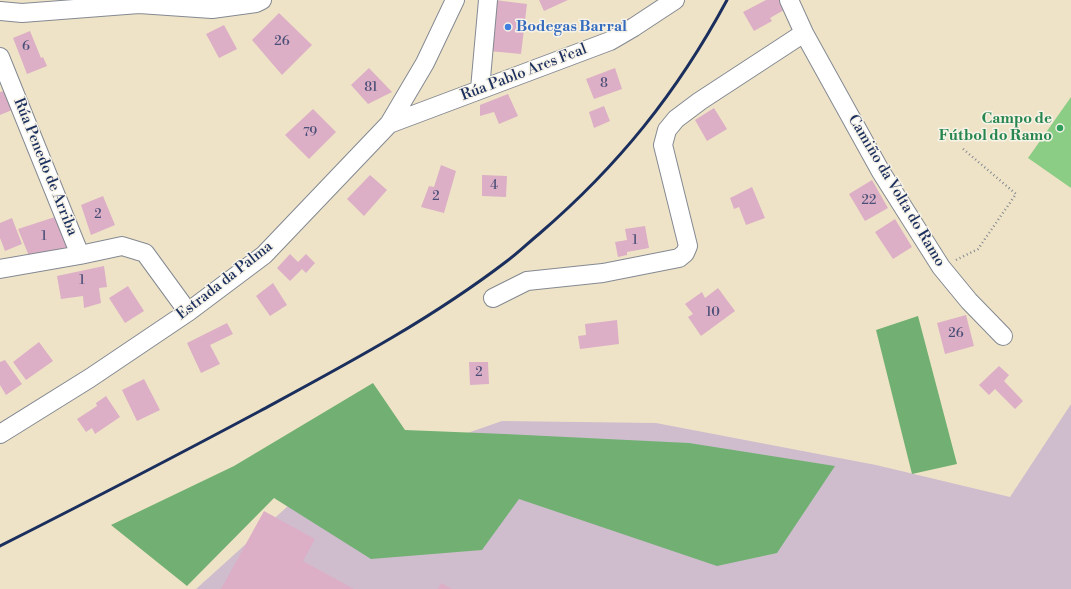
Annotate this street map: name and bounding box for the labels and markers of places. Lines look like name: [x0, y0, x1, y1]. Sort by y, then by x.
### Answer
place label: Bodegas Barral: [516, 18, 627, 36]
marker: Bodegas Barral: [503, 22, 513, 32]
place label: Campo de Fútbol do Ramo: [939, 110, 1052, 145]
marker: Campo de Fútbol do Ramo: [1055, 123, 1065, 133]

